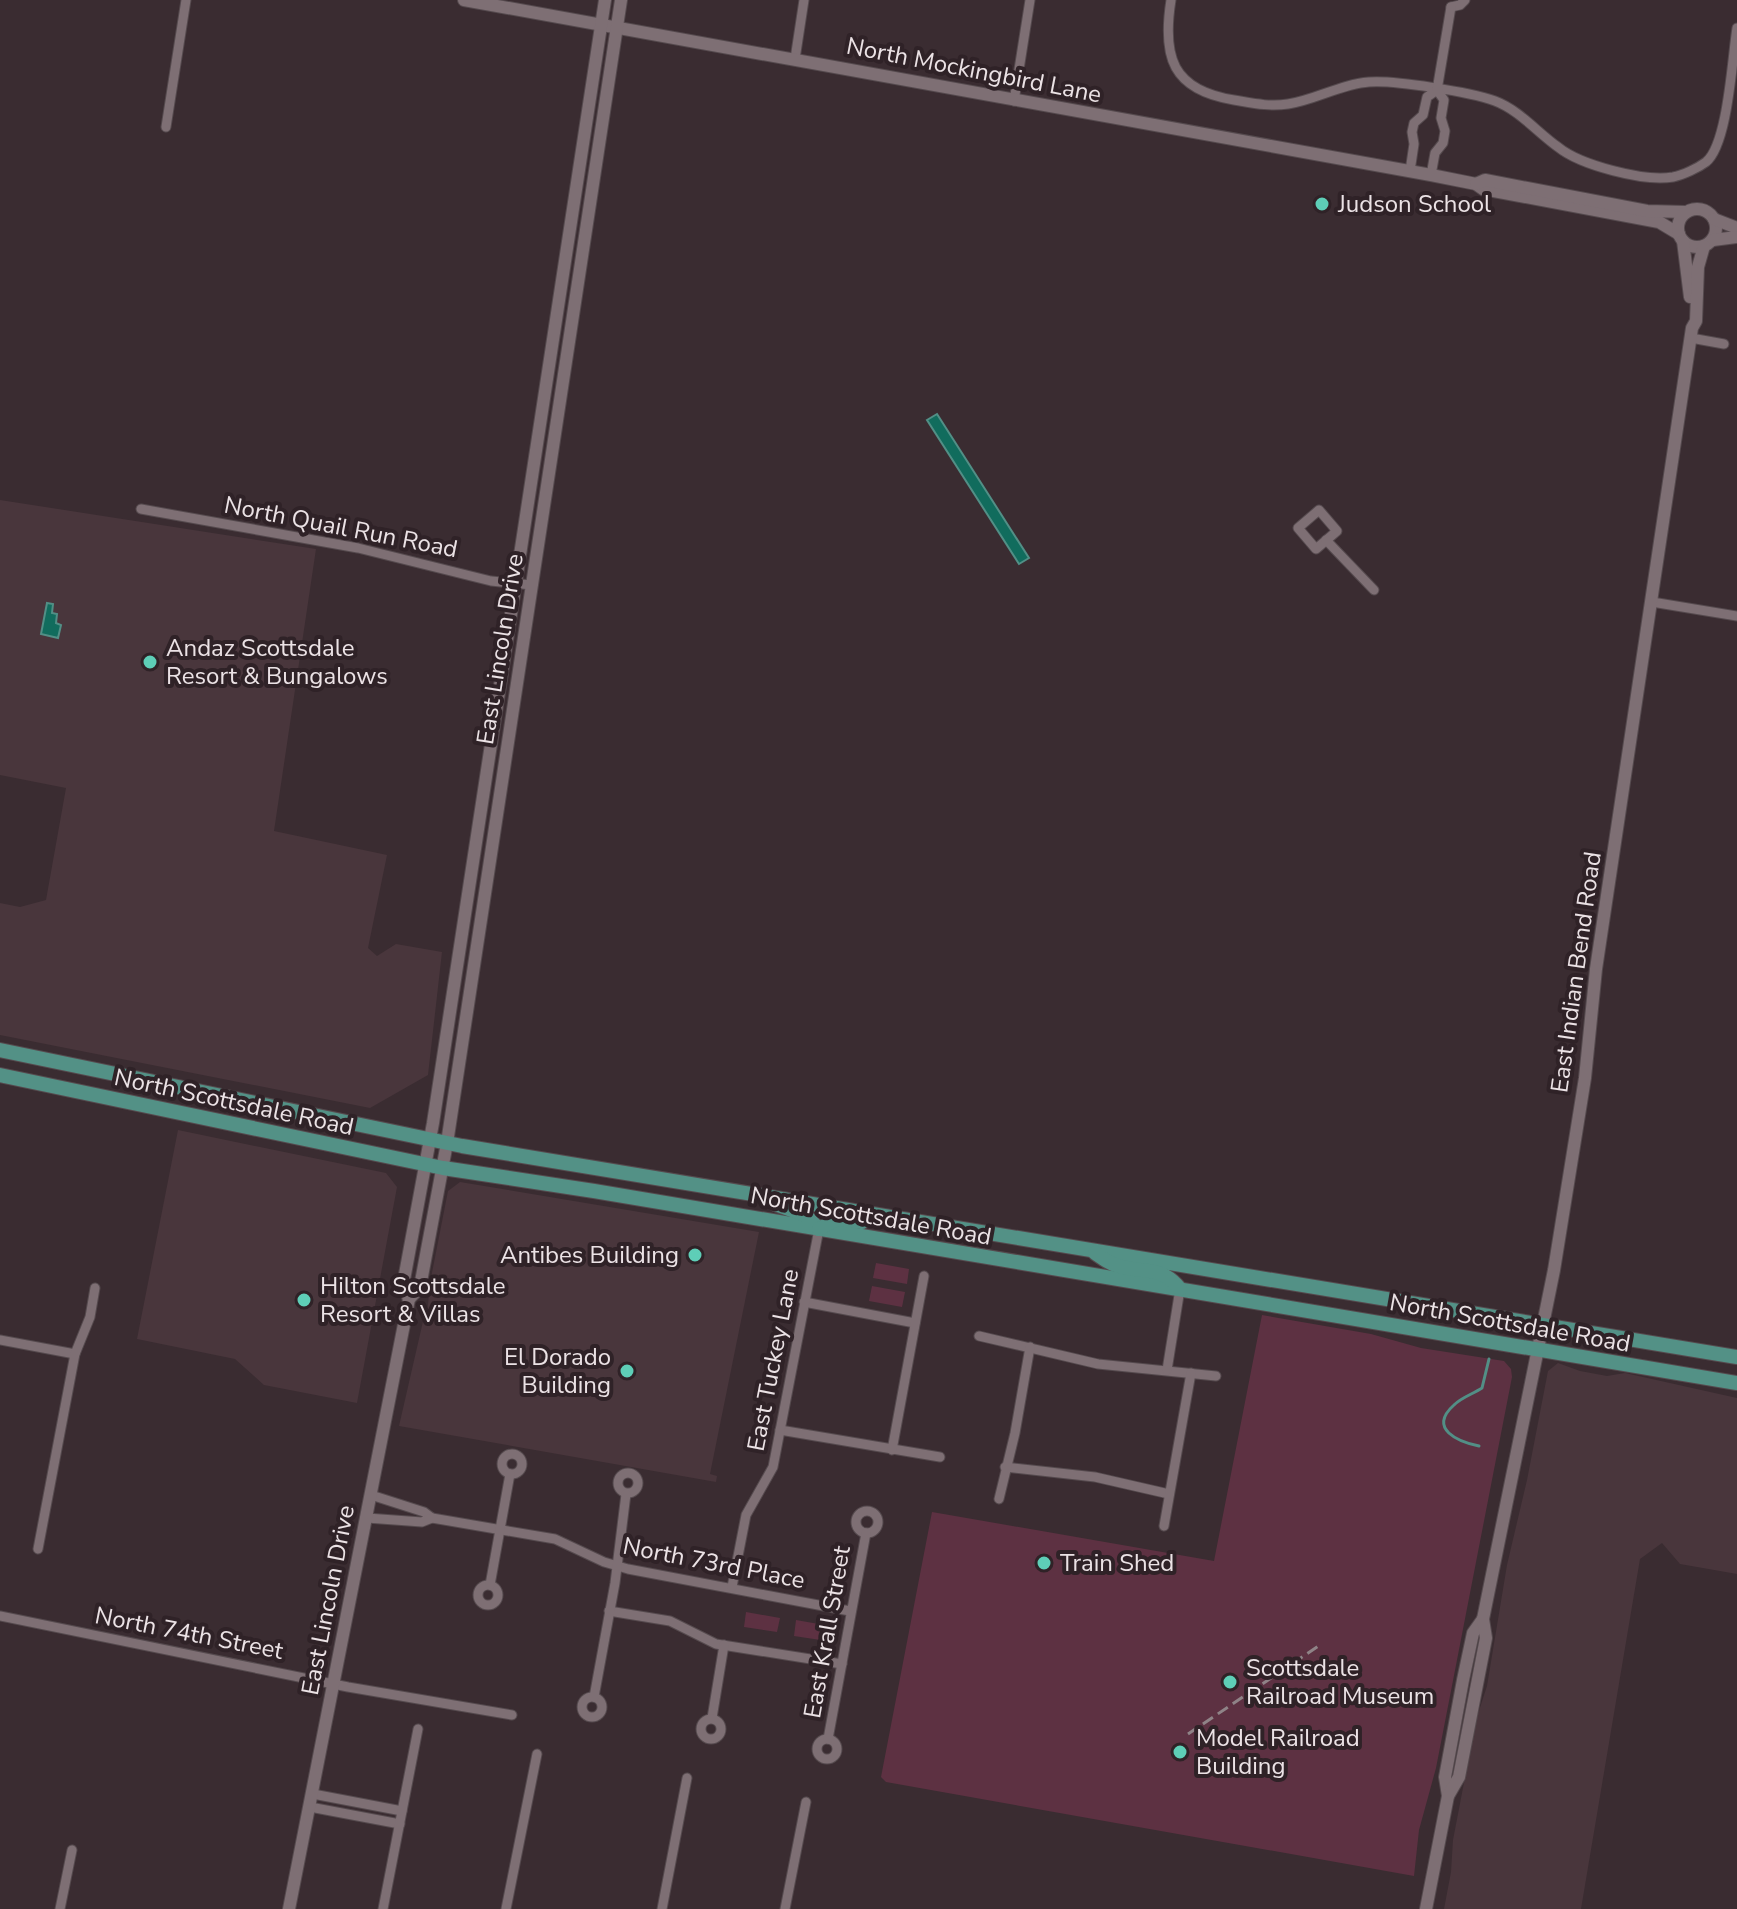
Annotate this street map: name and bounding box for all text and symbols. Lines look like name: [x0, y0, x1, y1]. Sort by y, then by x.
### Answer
street label: North Mockingbird Lane: [844, 30, 1104, 110]
place label: Judson School: [1337, 188, 1491, 220]
marker: Judson School: [1313, 195, 1331, 213]
street label: North Quail Run Road: [222, 489, 460, 565]
street label: East Lincoln Drive: [469, 551, 531, 747]
place label: Andaz Scottsdale Resort & Bungalows: [166, 632, 388, 692]
marker: Andaz Scottsdale Resort & Bungalows: [141, 653, 159, 671]
street label: East Indian Bend Road: [1543, 849, 1609, 1095]
street label: North Scottsdale Road: [111, 1061, 357, 1143]
street label: North Scottsdale Road: [748, 1179, 994, 1253]
place label: Antibes Building: [500, 1239, 679, 1271]
marker: Antibes Building: [686, 1246, 704, 1264]
street label: East Tuckey Lane: [740, 1266, 806, 1454]
place label: Hilton Scottsdale Resort & Villas: [320, 1270, 506, 1330]
street label: North Scottsdale Road: [1387, 1286, 1633, 1360]
marker: Hilton Scottsdale Resort & Villas: [295, 1291, 313, 1309]
place label: El Dorado Building: [504, 1341, 611, 1401]
marker: El Dorado Building: [618, 1362, 636, 1380]
street label: East Lincoln Drive: [294, 1502, 362, 1698]
street label: North 73rd Place: [620, 1530, 808, 1596]
street label: East Krall Street: [796, 1543, 858, 1721]
place label: Train Shed: [1060, 1547, 1174, 1579]
marker: Train Shed: [1035, 1554, 1053, 1572]
street label: North 74th Street: [92, 1599, 286, 1667]
place label: Scottsdale Railroad Museum: [1246, 1652, 1434, 1712]
marker: Scottsdale Railroad Museum: [1221, 1673, 1239, 1691]
place label: Model Railroad Building: [1196, 1722, 1360, 1782]
marker: Model Railroad Building: [1171, 1743, 1189, 1761]

